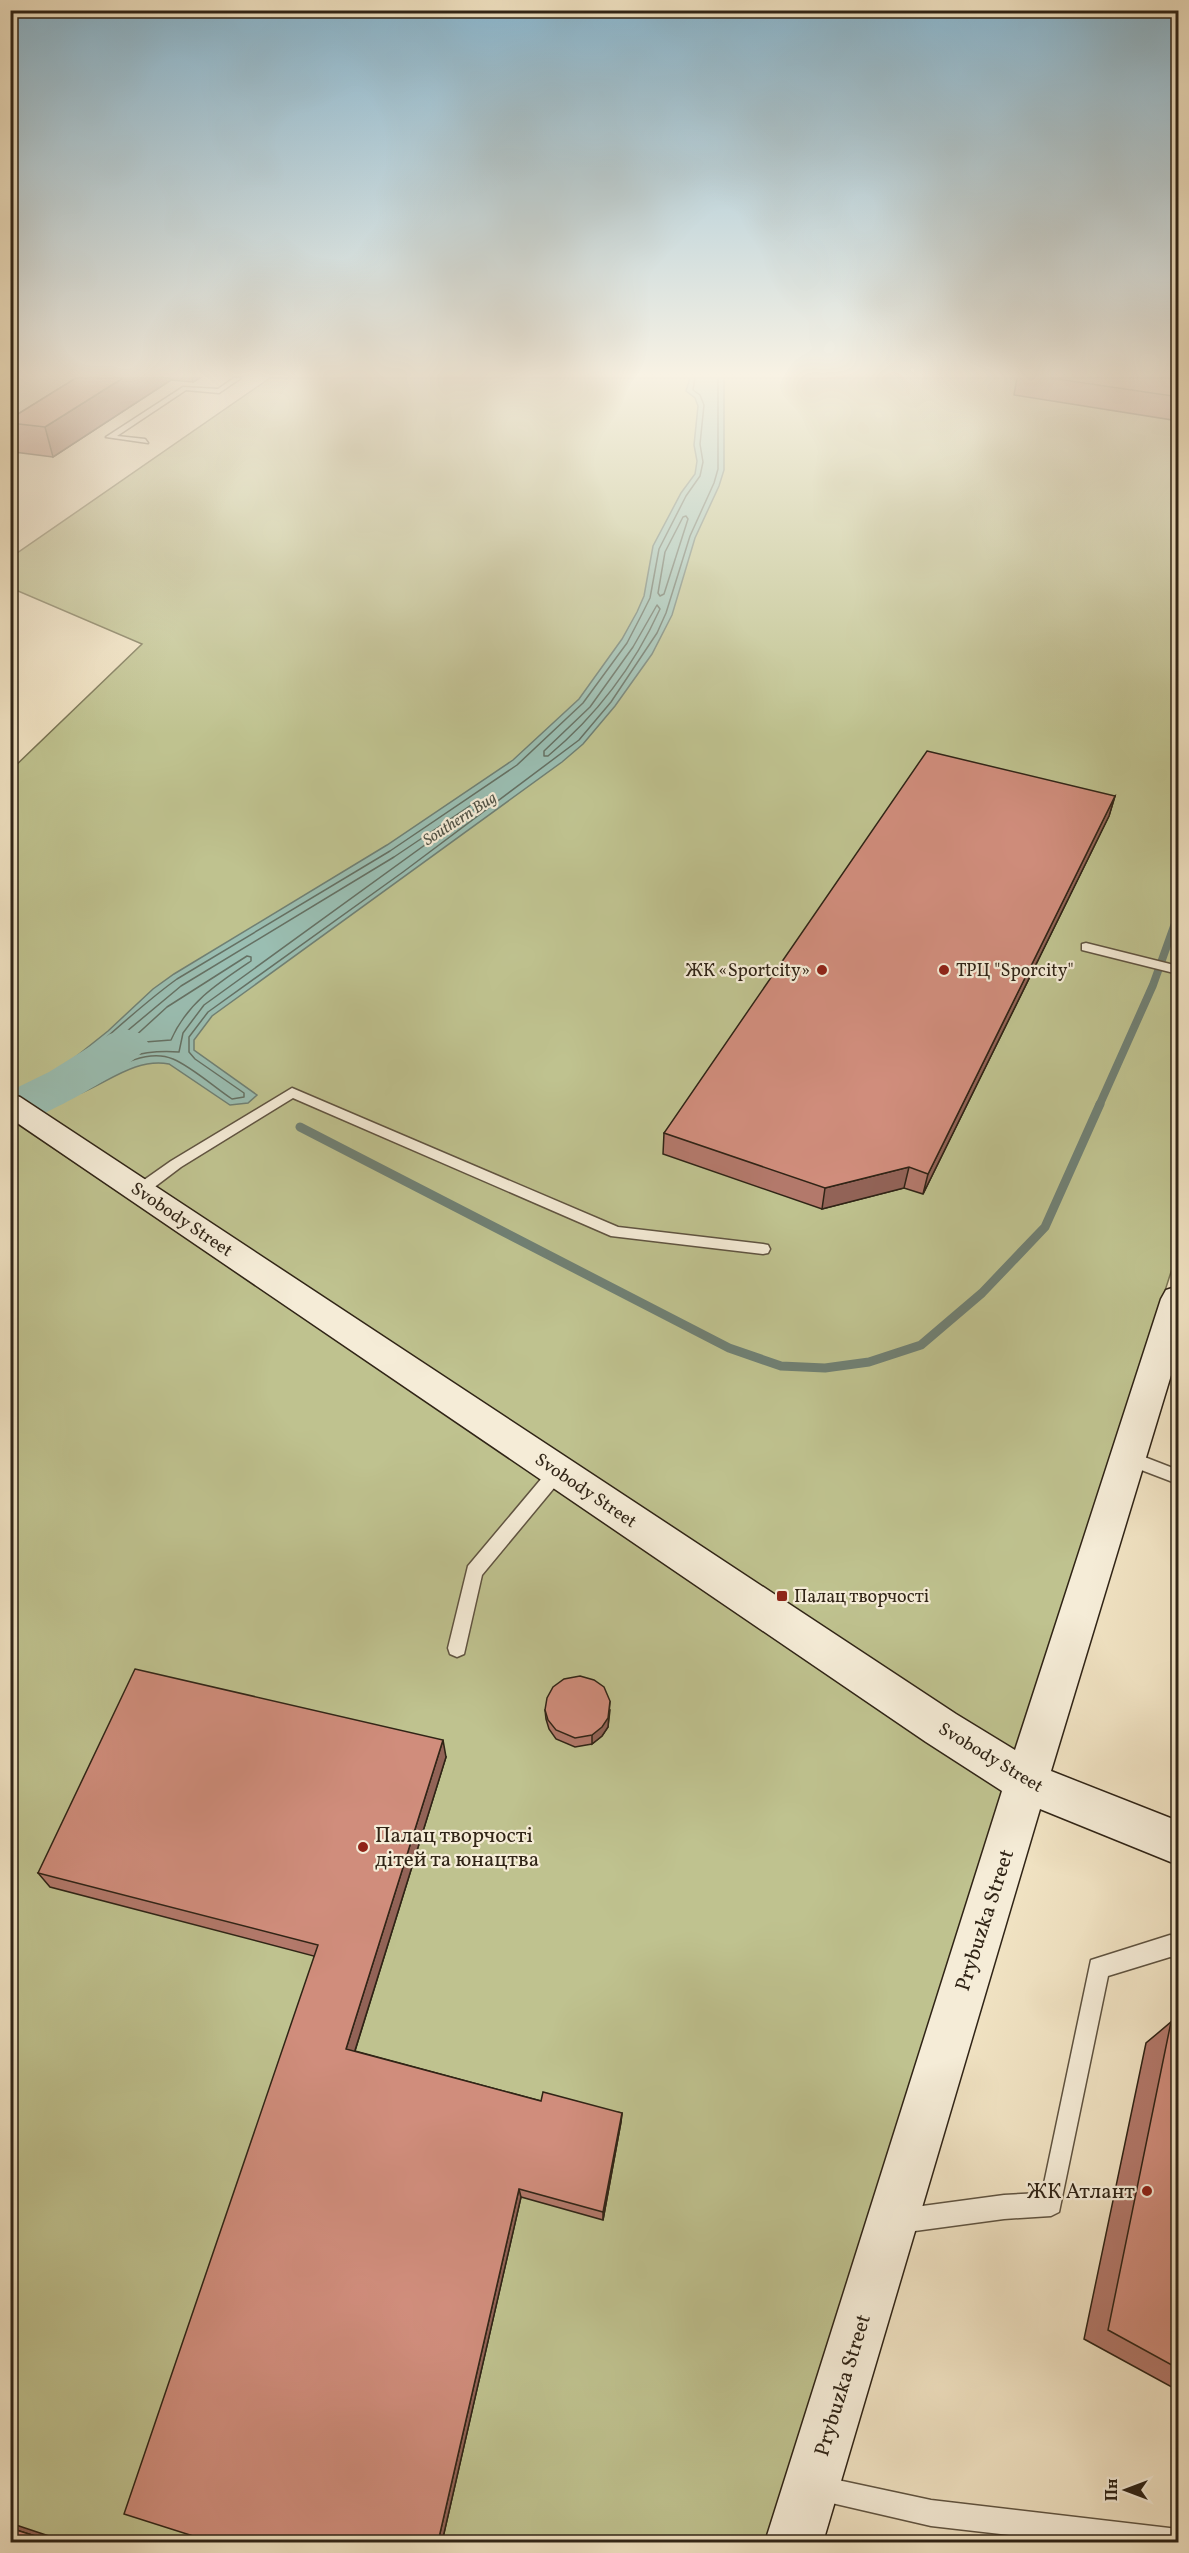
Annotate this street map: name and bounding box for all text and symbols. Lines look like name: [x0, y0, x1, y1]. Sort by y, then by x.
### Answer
water label: Southern Bug: [419, 788, 501, 852]
place label: ЖК «Sportcity»: [686, 959, 810, 984]
place label: ТРЦ "Sporcity": [956, 959, 1074, 984]
marker: ЖК «Sportcity»: [815, 963, 829, 977]
marker: ТРЦ "Sporcity": [937, 963, 951, 977]
street label: Svobody Street: [125, 1177, 237, 1264]
street label: Svobody Street: [529, 1448, 641, 1535]
place label: Палац творчості: [794, 1585, 929, 1610]
marker: Палац творчості: [775, 1589, 789, 1603]
street label: Svobody Street: [933, 1717, 1047, 1799]
place label: Палац творчості дітей та юнацтва: [375, 1822, 539, 1875]
marker: Палац творчості дітей та юнацтва: [356, 1840, 370, 1854]
street label: Prybuzka Street: [949, 1846, 1022, 1995]
place label: ЖК Атлант: [1027, 2178, 1135, 2207]
marker: ЖК Атлант: [1140, 2184, 1154, 2198]
street label: Prybuzka Street: [808, 2311, 879, 2460]
north arrow: [1096, 2460, 1156, 2520]
text: Пн: [1102, 2479, 1124, 2501]

